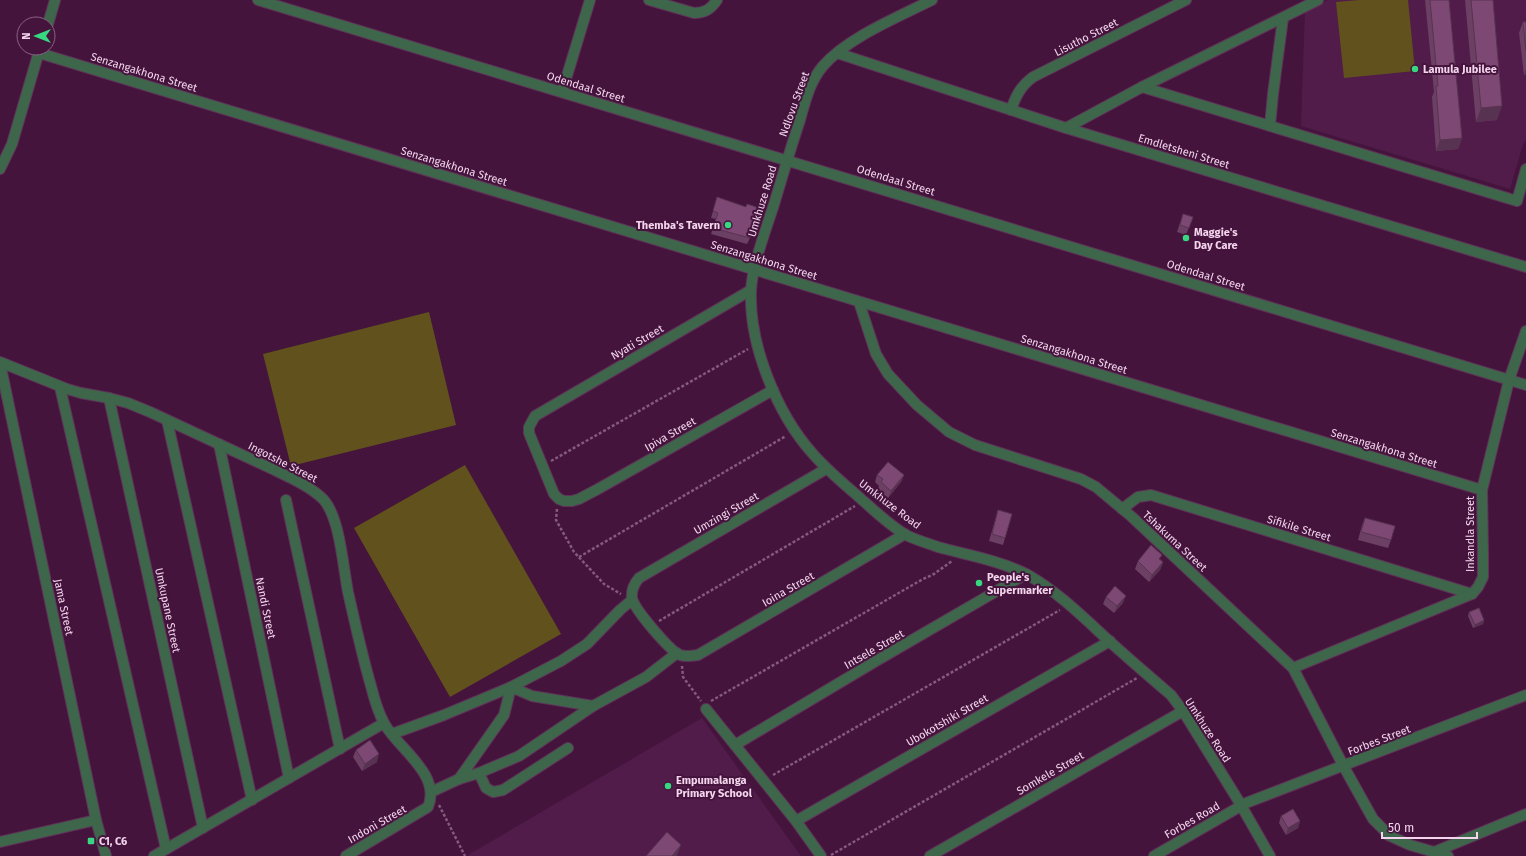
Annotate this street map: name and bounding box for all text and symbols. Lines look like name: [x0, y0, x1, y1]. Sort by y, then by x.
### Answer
north arrow: [16, 16, 56, 56]
street label: Lisutho Street: [1052, 16, 1120, 59]
text: N: [20, 32, 33, 40]
street label: Senzangakhona Street: [89, 50, 199, 95]
place label: Lamula Jubilee: [1423, 63, 1497, 76]
marker: Lamula Jubilee: [1410, 64, 1420, 74]
street label: Odendaal Street: [545, 69, 627, 106]
street label: Ndlovu Street: [777, 70, 812, 138]
street label: Emdletsheni Street: [1137, 131, 1231, 172]
street label: Senzangakhona Street: [399, 144, 509, 189]
street label: Odendaal Street: [855, 162, 937, 199]
street label: Umkhuze Road: [745, 164, 780, 239]
place label: Themba's Tavern: [636, 219, 720, 232]
marker: Themba's Tavern: [723, 220, 733, 230]
place label: Maggie's Day Care: [1194, 226, 1238, 252]
marker: Maggie's Day Care: [1181, 233, 1191, 243]
street label: Senzangakhona Street: [709, 238, 819, 283]
street label: Odendaal Street: [1165, 257, 1247, 294]
street label: Nyati Street: [609, 322, 666, 363]
street label: Senzangakhona Street: [1019, 332, 1129, 377]
street label: Ipiva Street: [642, 415, 698, 454]
street label: Senzangakhona Street: [1329, 426, 1439, 471]
street label: Ingotshe Street: [246, 439, 320, 485]
street label: Umkhuze Road: [856, 477, 923, 532]
street label: Umzingi Street: [692, 490, 761, 537]
street label: Inkandla Street: [1464, 496, 1477, 572]
street label: Tshakuma Street: [1140, 508, 1209, 574]
street label: Sifikile Street: [1265, 513, 1332, 544]
street label: Umkupane Street: [152, 567, 183, 654]
street label: Ioina Street: [760, 569, 817, 610]
place label: People's Supermarker: [987, 571, 1053, 597]
street label: Nandi Street: [253, 576, 278, 640]
street label: Jama Street: [51, 578, 76, 637]
marker: People's Supermarker: [974, 578, 984, 588]
street label: Intsele Street: [842, 627, 906, 672]
street label: Ubokotshiki Street: [904, 692, 991, 749]
street label: Umkhuze Road: [1182, 696, 1233, 765]
street label: Forbes Street: [1346, 723, 1412, 758]
street label: Somkele Street: [1014, 749, 1086, 798]
place label: Empumalanga Primary School: [676, 774, 753, 800]
marker: Empumalanga Primary School: [663, 781, 673, 791]
street label: Forbes Road: [1162, 799, 1222, 841]
street label: Indoni Street: [346, 803, 409, 846]
scale bar: [1382, 814, 1477, 840]
text: 50 m: [1388, 821, 1414, 835]
place label: C1, C6: [99, 835, 127, 848]
marker: C1, C6: [86, 836, 96, 846]

